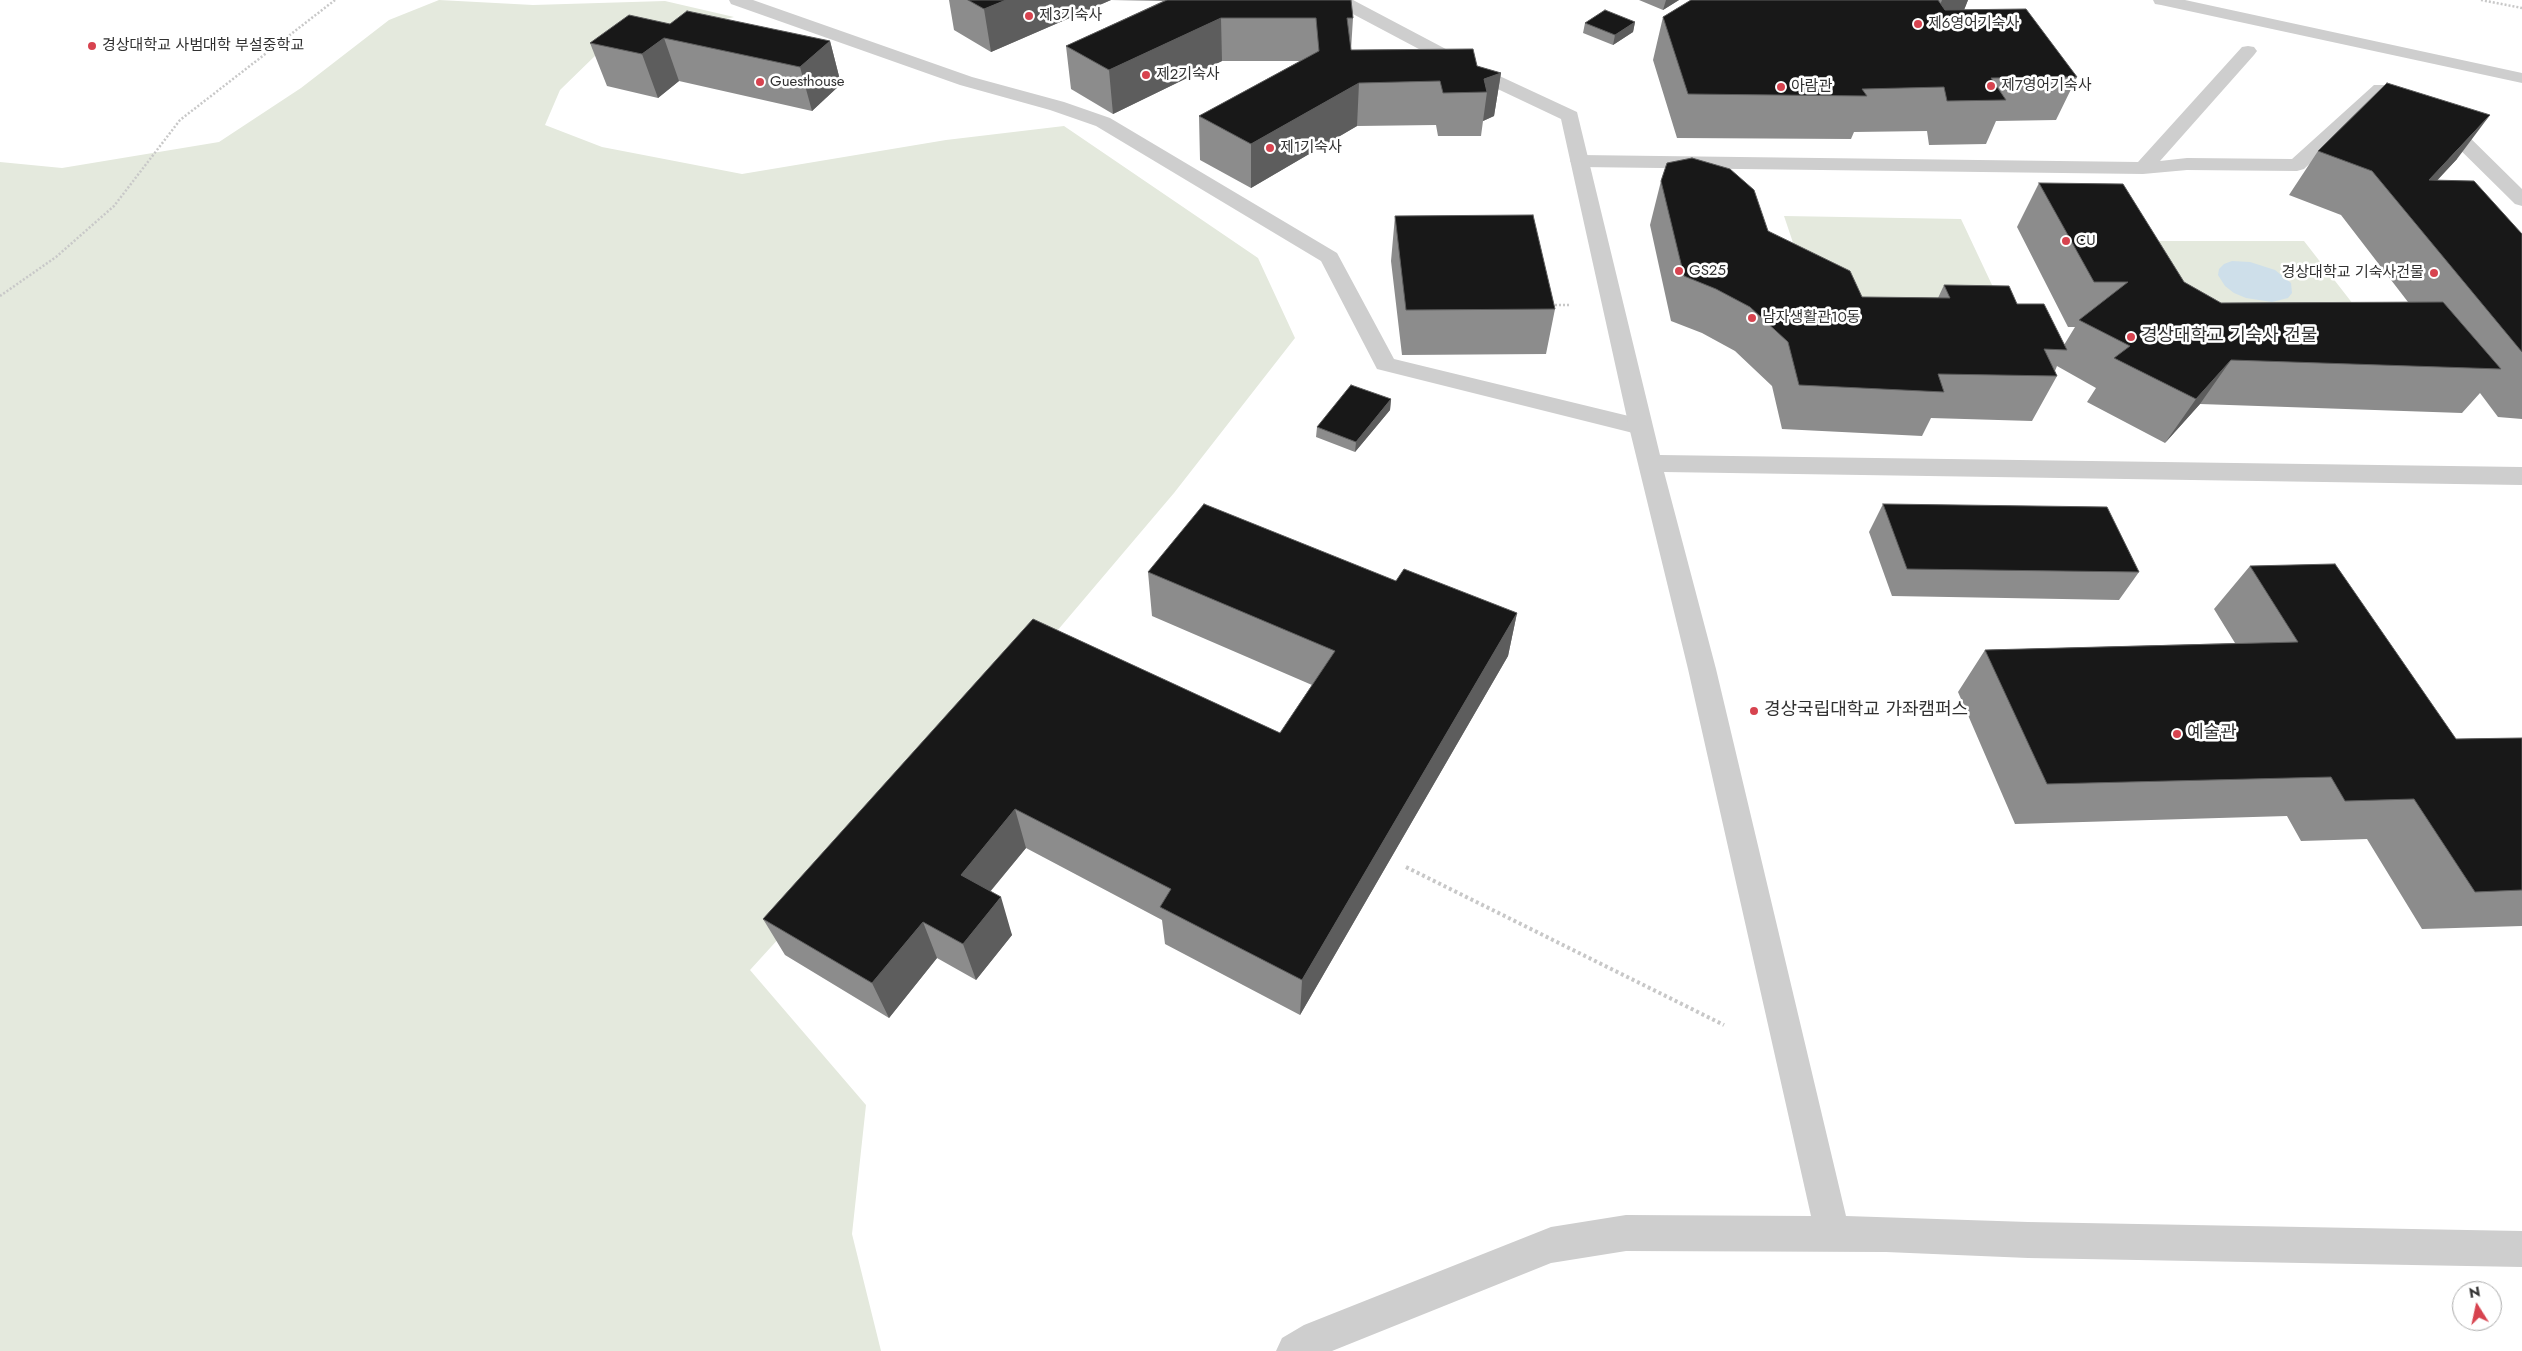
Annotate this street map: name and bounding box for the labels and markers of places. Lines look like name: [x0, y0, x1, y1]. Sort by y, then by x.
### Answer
place label: 제3기숙사: [1039, 7, 1102, 25]
marker: 제3기숙사: [1023, 10, 1035, 22]
place label: 제6영어기숙사: [1928, 15, 2019, 33]
marker: 제6영어기숙사: [1912, 18, 1924, 30]
place label: 경상대학교 사범대학 부설중학교: [102, 37, 304, 55]
marker: 경상대학교 사범대학 부설중학교: [86, 40, 98, 52]
place label: 제2기숙사: [1156, 66, 1220, 84]
marker: 제2기숙사: [1140, 69, 1152, 81]
place label: Guesthouse: [770, 73, 845, 91]
marker: Guesthouse: [754, 76, 766, 88]
place label: 제7영어기숙사: [2001, 77, 2092, 95]
place label: 아람관: [1791, 78, 1832, 96]
marker: 제7영어기숙사: [1985, 80, 1997, 92]
marker: 아람관: [1775, 81, 1787, 93]
place label: 제1기숙사: [1280, 139, 1342, 157]
marker: 제1기숙사: [1264, 142, 1276, 154]
place label: CU: [2076, 232, 2096, 250]
marker: CU: [2060, 235, 2072, 247]
place label: GS25: [1689, 262, 1726, 280]
place label: 경상대학교 기숙사건물: [2282, 264, 2424, 282]
marker: GS25: [1673, 265, 1685, 277]
marker: 경상대학교 기숙사건물: [2428, 267, 2440, 279]
place label: 남자생활관10동: [1762, 309, 1861, 327]
marker: 남자생활관10동: [1746, 312, 1758, 324]
place label: 경상대학교 기숙사 건물: [2141, 326, 2317, 348]
marker: 경상대학교 기숙사 건물: [2125, 331, 2137, 343]
place label: 경상국립대학교 가좌캠퍼스: [1764, 700, 1968, 722]
marker: 경상국립대학교 가좌캠퍼스: [1748, 705, 1760, 717]
place label: 예술관: [2187, 723, 2237, 745]
marker: 예술관: [2171, 728, 2183, 740]

